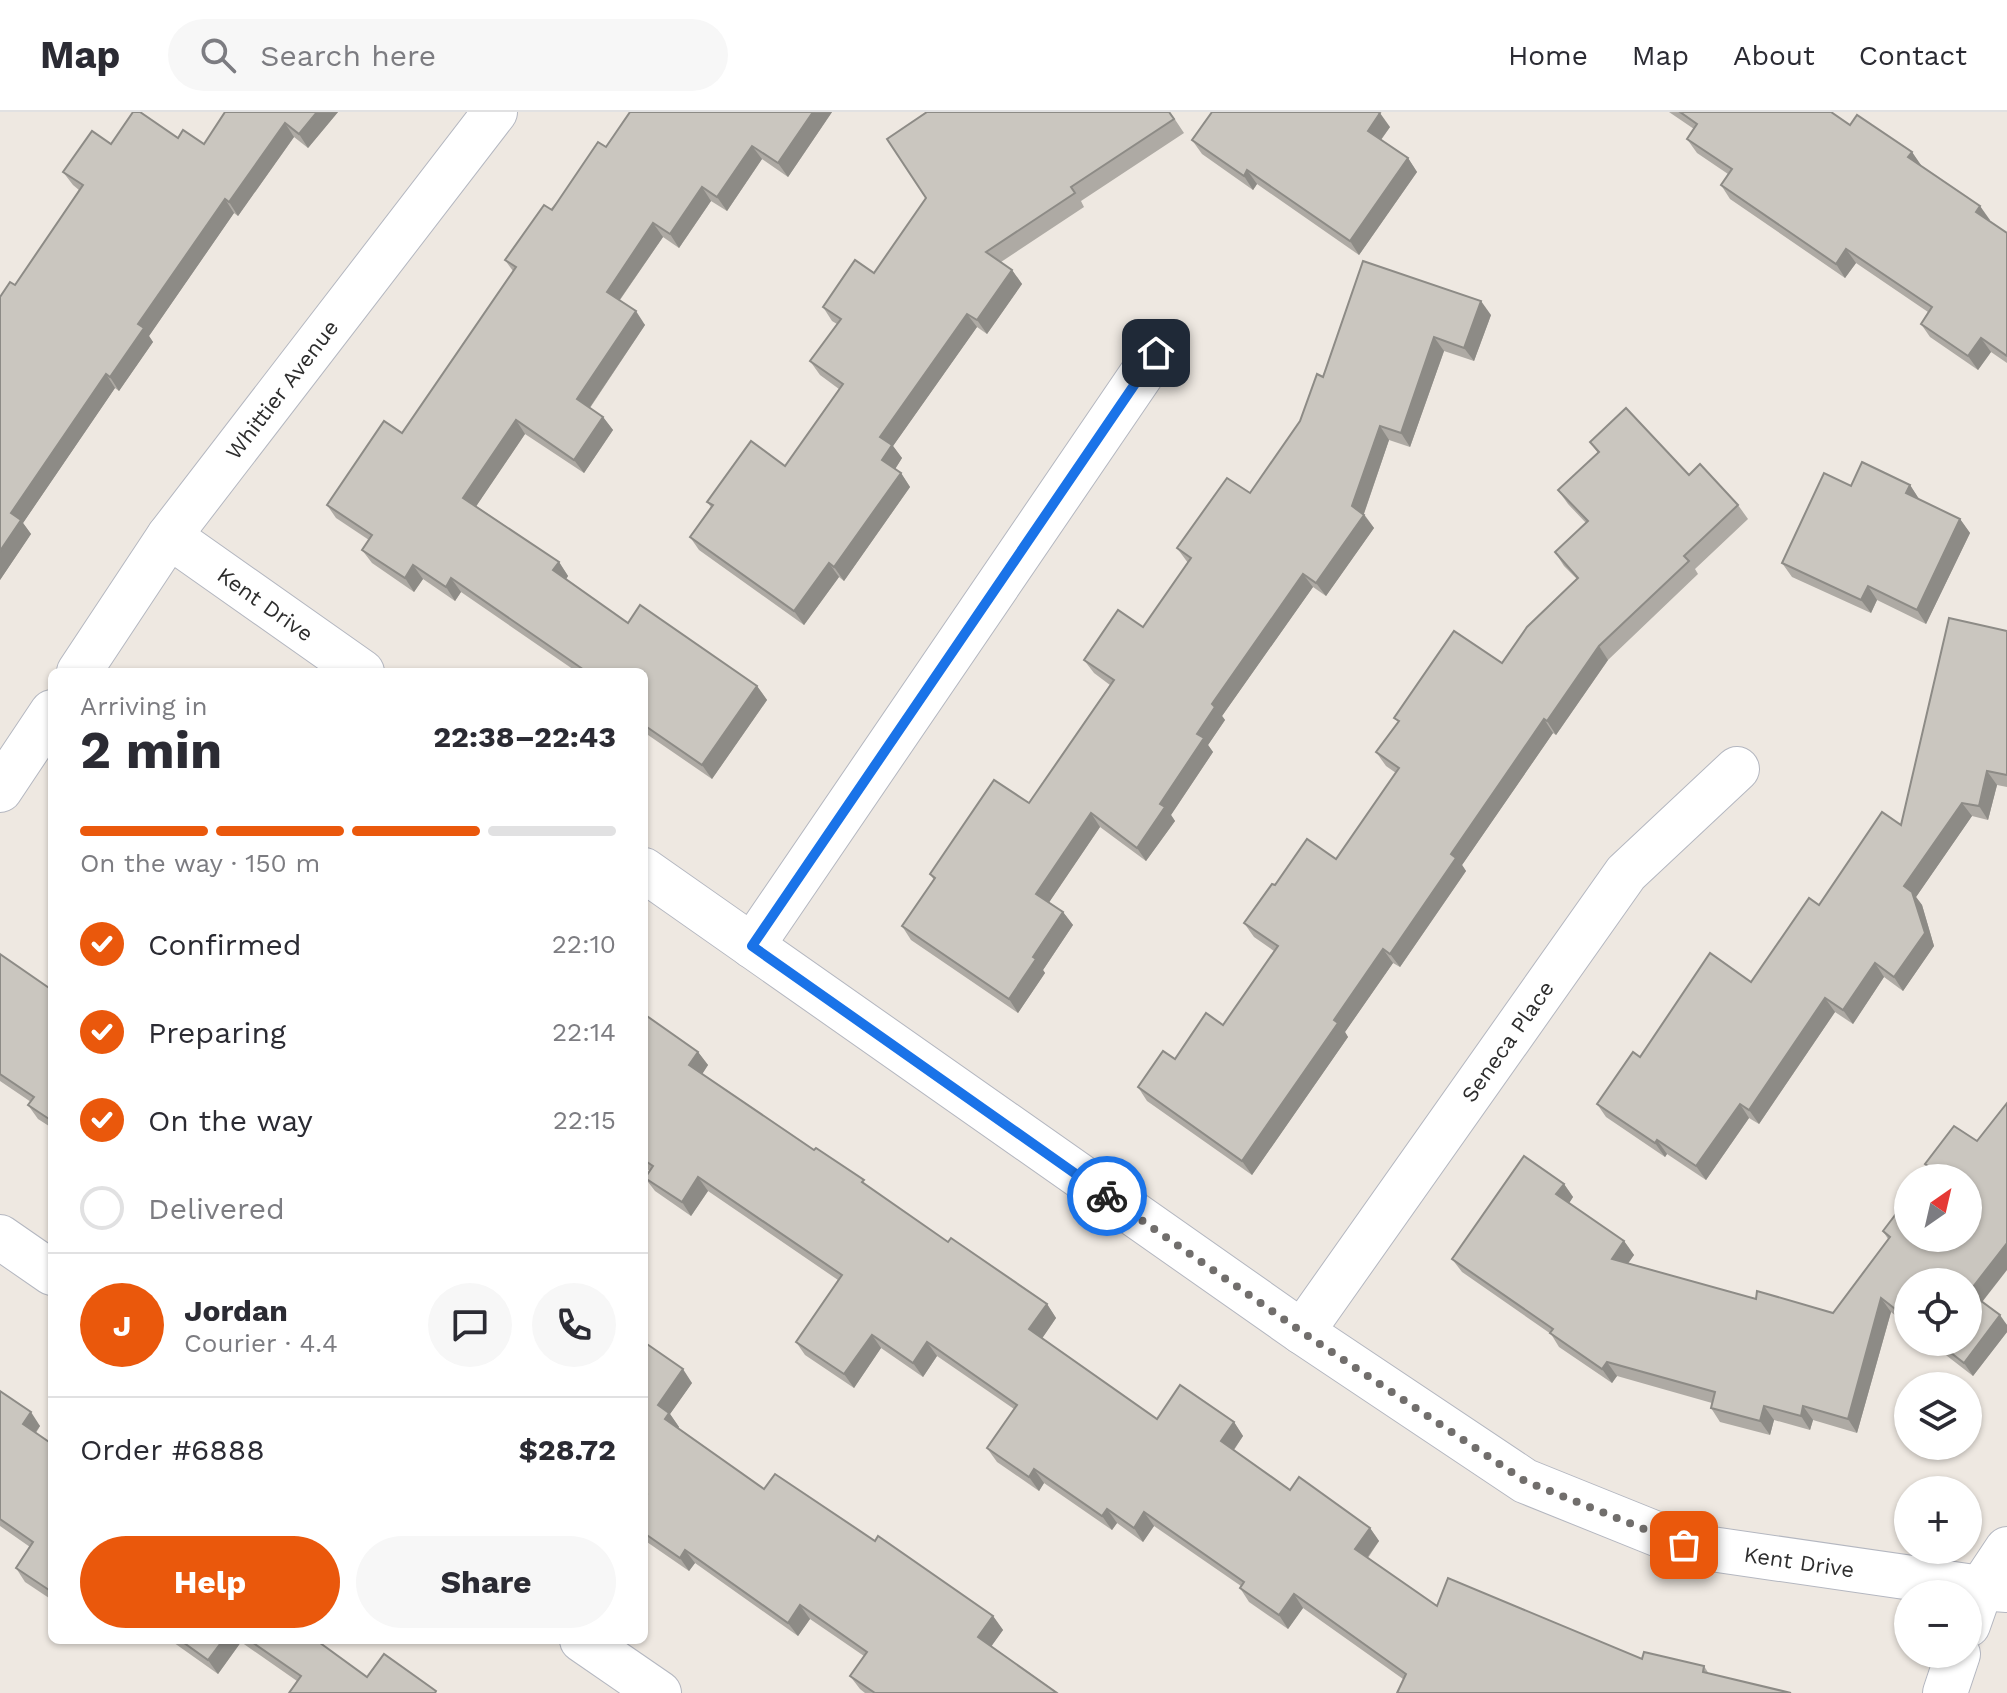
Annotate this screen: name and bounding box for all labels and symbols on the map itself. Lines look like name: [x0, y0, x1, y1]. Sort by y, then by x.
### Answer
street label: Whittier Avenue: [221, 315, 344, 464]
pin: [1122, 319, 1190, 387]
street label: Kent Drive: [213, 562, 318, 647]
street label: Seneca Place: [1456, 976, 1559, 1107]
courier: [1067, 1156, 1147, 1236]
north arrow: [1894, 1164, 1982, 1252]
pin: [1650, 1511, 1718, 1579]
street label: Kent Drive: [1742, 1542, 1856, 1583]

